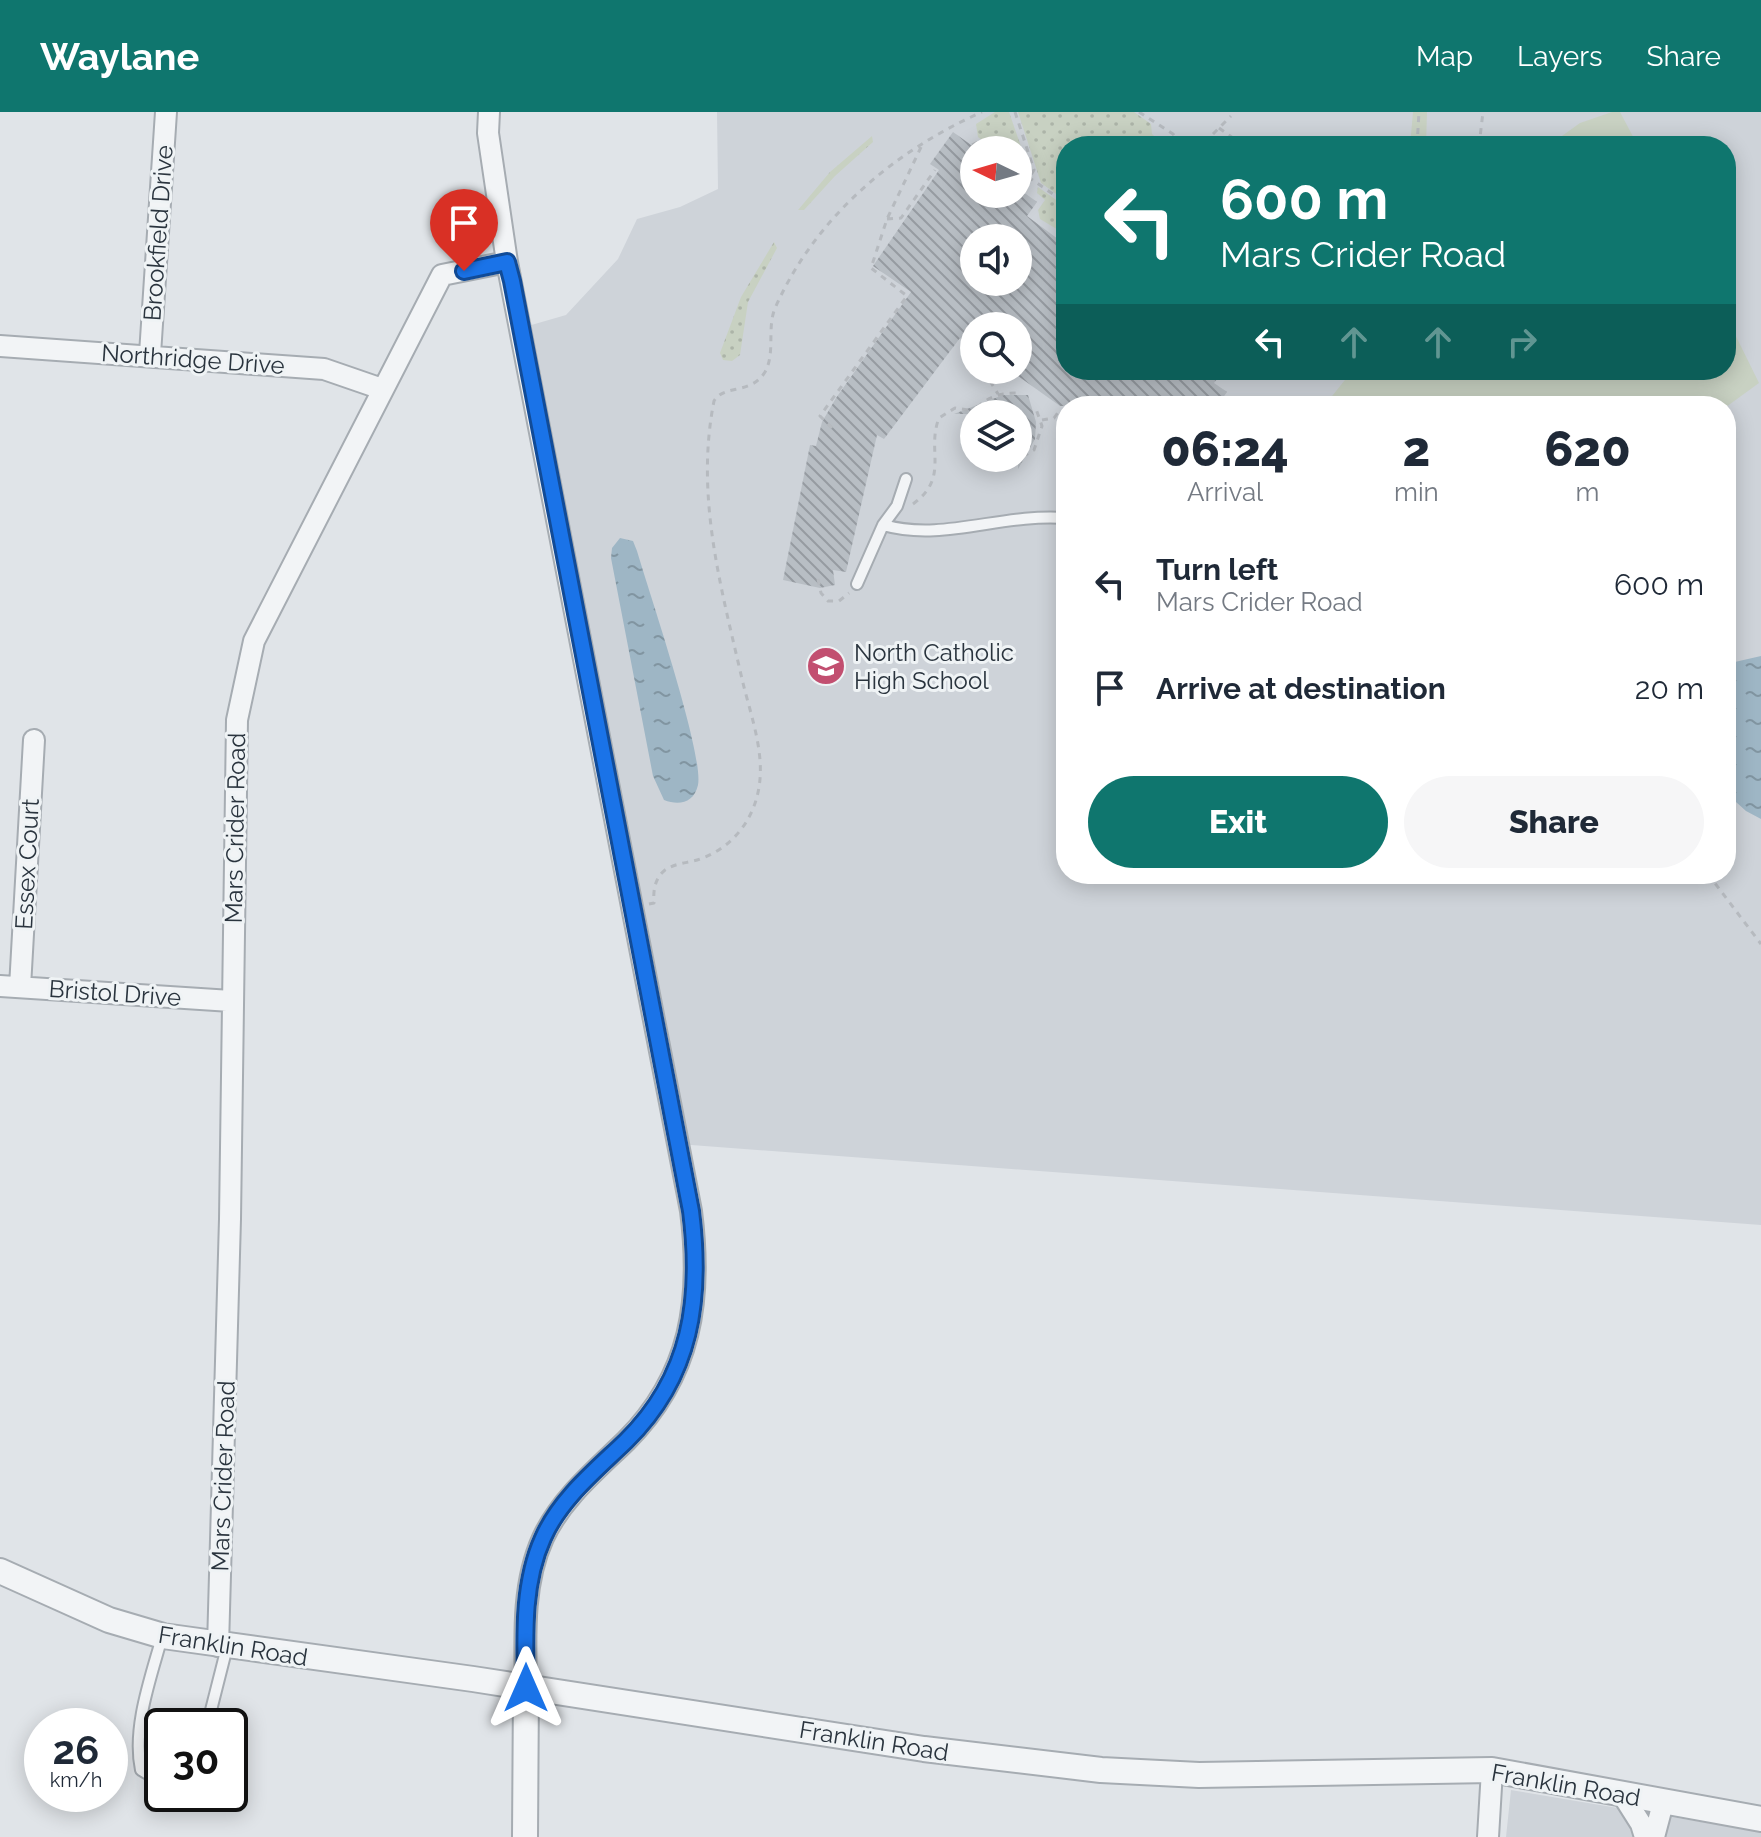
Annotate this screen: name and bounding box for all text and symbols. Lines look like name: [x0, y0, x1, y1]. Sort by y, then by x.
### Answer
text: Waylane: [40, 34, 199, 79]
text: Map: [1416, 40, 1473, 73]
text: Layers: [1517, 40, 1603, 73]
text: Share: [1647, 40, 1721, 73]
north arrow: [960, 136, 1032, 208]
map controls: [960, 136, 1032, 472]
street label: Brookfield Drive: [137, 144, 179, 322]
text: 600 m: [1220, 166, 1388, 232]
icon: left: [1088, 168, 1192, 272]
pin: [430, 189, 498, 271]
icon: arrive: [442, 201, 486, 245]
button: sound: [960, 224, 1032, 296]
text: Mars Crider Road: [1220, 233, 1506, 275]
button: search: [960, 312, 1032, 384]
icon: left: [1248, 320, 1292, 364]
icon: ahead: [1332, 320, 1376, 364]
icon: ahead: [1416, 320, 1460, 364]
icon: right: [1500, 320, 1544, 364]
street label: Northridge Drive: [100, 338, 286, 380]
button: layers: [960, 400, 1032, 472]
text: 06:24: [1161, 421, 1289, 477]
text: 2: [1403, 421, 1430, 477]
text: 620: [1544, 421, 1631, 477]
text: Arrival: [1187, 477, 1263, 507]
text: min: [1394, 477, 1439, 507]
text: m: [1575, 477, 1599, 507]
text: Turn left: [1156, 552, 1278, 587]
icon: left: [1088, 562, 1132, 606]
text: 600 m: [1614, 567, 1704, 602]
text: Mars Crider Road: [1156, 587, 1363, 617]
place label: North Catholic High School: [854, 638, 1014, 695]
school or university icon: North Catholic High School: [805, 645, 847, 687]
icon: arrive: [1088, 666, 1132, 710]
text: Arrive at destination: [1156, 671, 1446, 706]
text: 20 m: [1635, 671, 1704, 706]
street label: Mars Crider Road: [219, 732, 251, 924]
button: Exit: [1088, 776, 1388, 868]
button: Share: [1404, 776, 1704, 868]
street label: Essex Court: [9, 798, 45, 930]
street label: Bristol Drive: [48, 974, 182, 1012]
street label: Mars Crider Road: [205, 1380, 241, 1572]
street label: Franklin Road: [156, 1620, 310, 1672]
position arrow: [484, 1646, 568, 1730]
speed limit sign: 30: [144, 1708, 248, 1812]
street label: Franklin Road: [797, 1715, 951, 1767]
text: 26: [53, 1726, 99, 1773]
street label: Franklin Road: [1489, 1758, 1643, 1812]
text: km/h: [50, 1768, 102, 1792]

